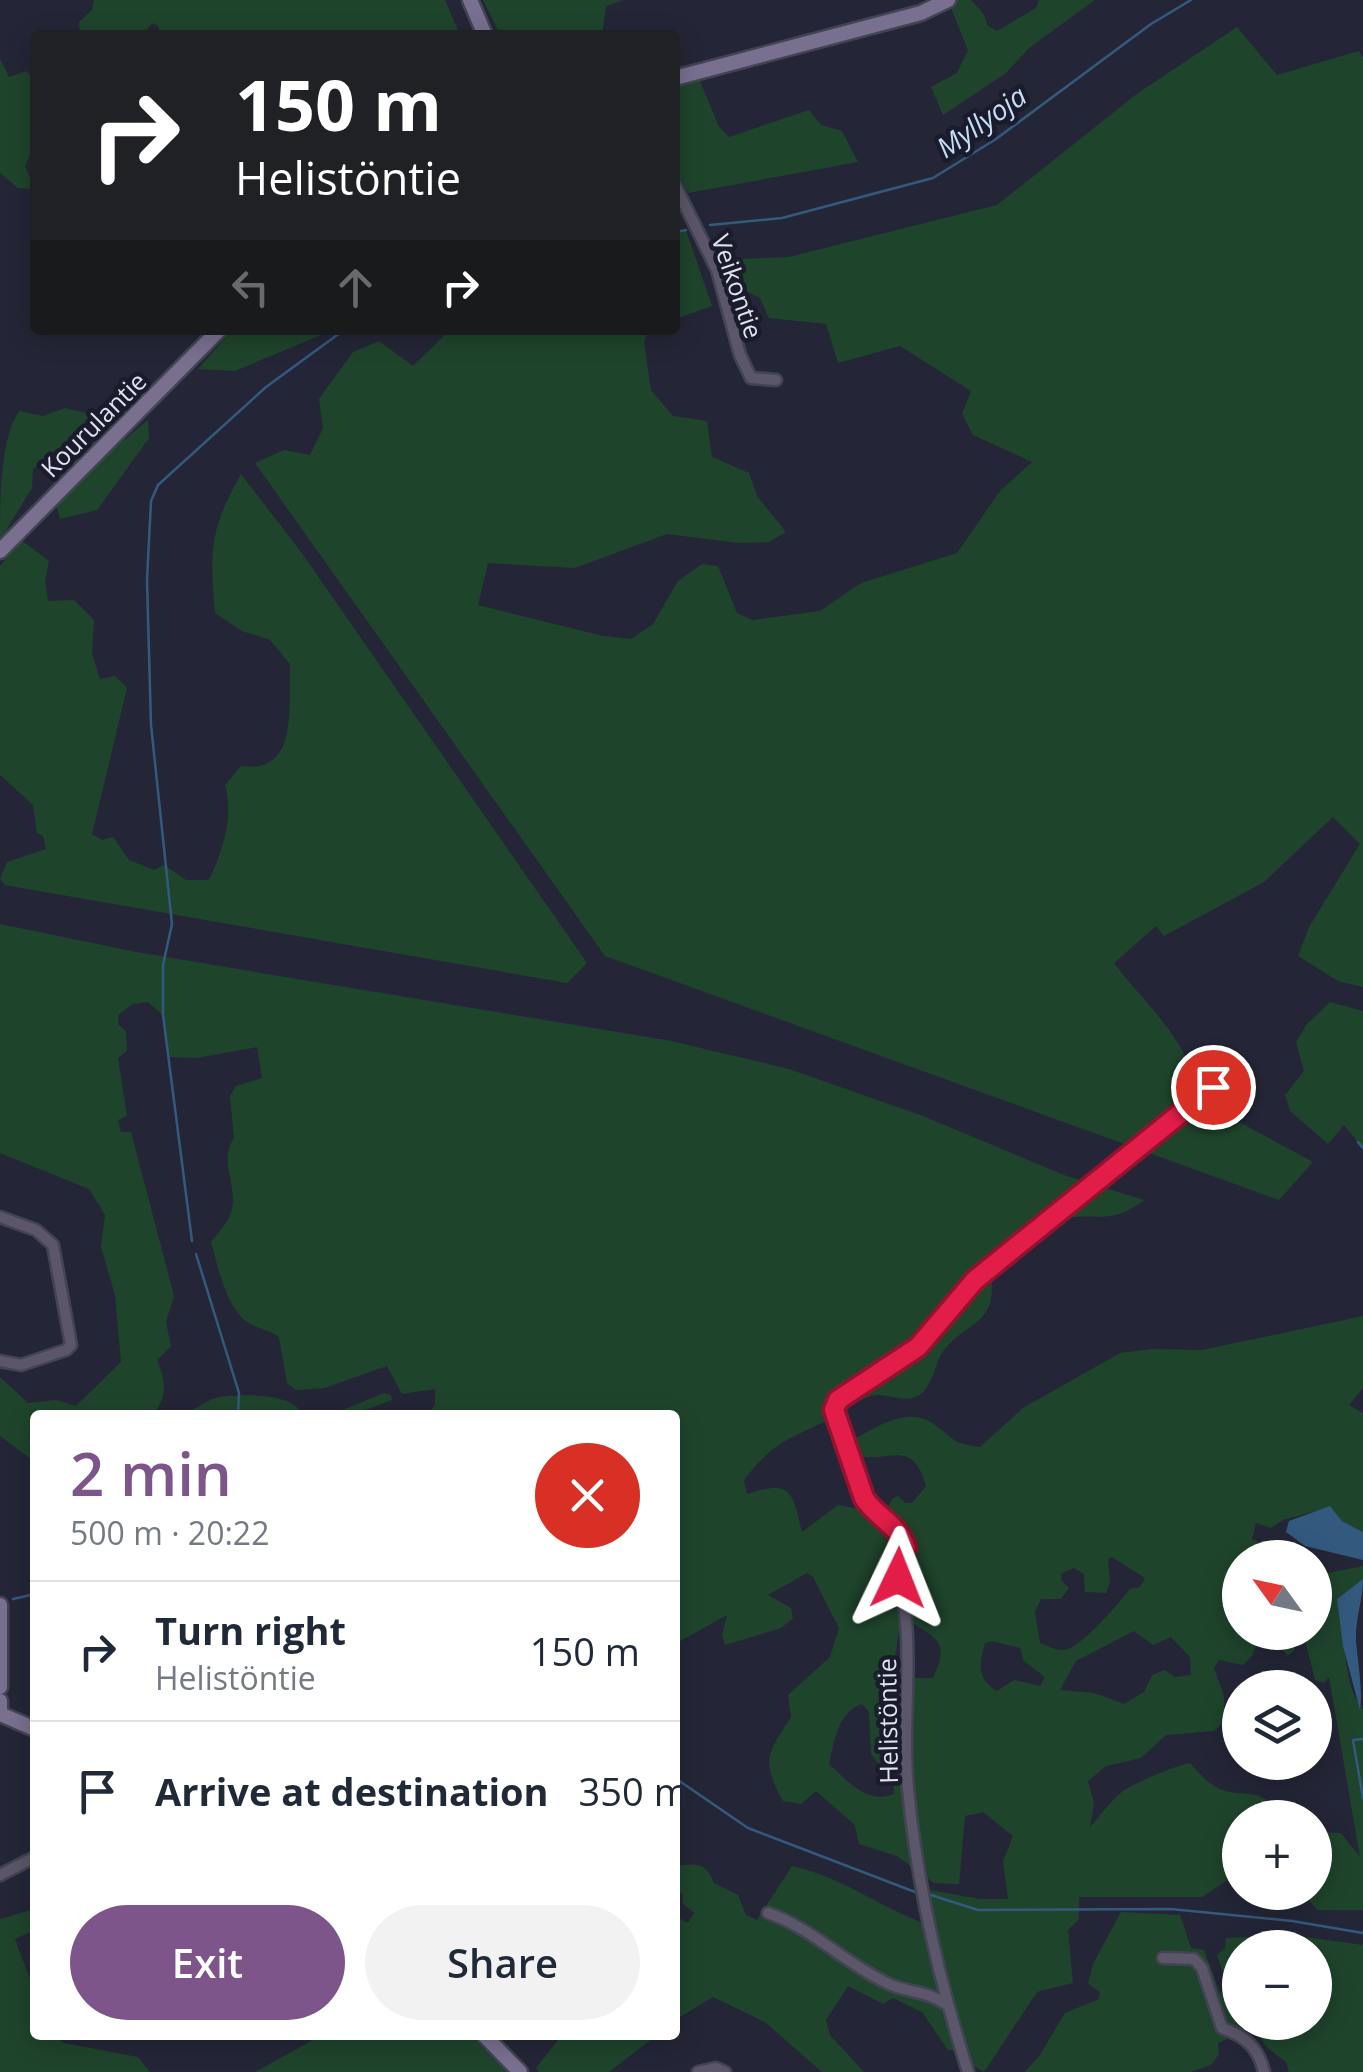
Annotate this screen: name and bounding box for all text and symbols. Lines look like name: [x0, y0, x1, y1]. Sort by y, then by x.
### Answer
text: 150 m: [235, 56, 442, 152]
icon: right: [70, 70, 200, 200]
water label: Myllyoja: [928, 76, 1034, 166]
text: Helistöntie: [235, 147, 461, 208]
street label: Veikontie: [704, 229, 772, 343]
icon: left: [223, 260, 278, 315]
icon: ahead: [328, 260, 383, 315]
icon: right: [433, 260, 488, 315]
street label: Kourulantie: [33, 364, 153, 484]
pin: [1171, 1045, 1256, 1130]
icon: arrive: [1186, 1060, 1241, 1115]
text: 2 min: [70, 1432, 232, 1514]
button: close: [535, 1443, 640, 1548]
text: 500 m · 20:22: [70, 1511, 269, 1554]
position arrow: [846, 1526, 950, 1630]
north arrow: [1222, 1540, 1332, 1650]
map controls: [1222, 1540, 1332, 2040]
text: Turn right: [155, 1604, 346, 1656]
icon: right: [70, 1624, 125, 1679]
text: 150 m: [530, 1625, 640, 1677]
text: Helistöntie: [155, 1656, 316, 1699]
street label: Helistöntie: [869, 1658, 905, 1784]
button: layers: [1222, 1670, 1332, 1780]
icon: arrive: [70, 1764, 125, 1819]
text: Arrive at destination: [155, 1765, 549, 1817]
text: 350 m: [579, 1765, 689, 1817]
button: +: [1222, 1800, 1332, 1910]
button: Exit: [70, 1905, 345, 2020]
button: Share: [365, 1905, 640, 2020]
button: −: [1222, 1930, 1332, 2040]

